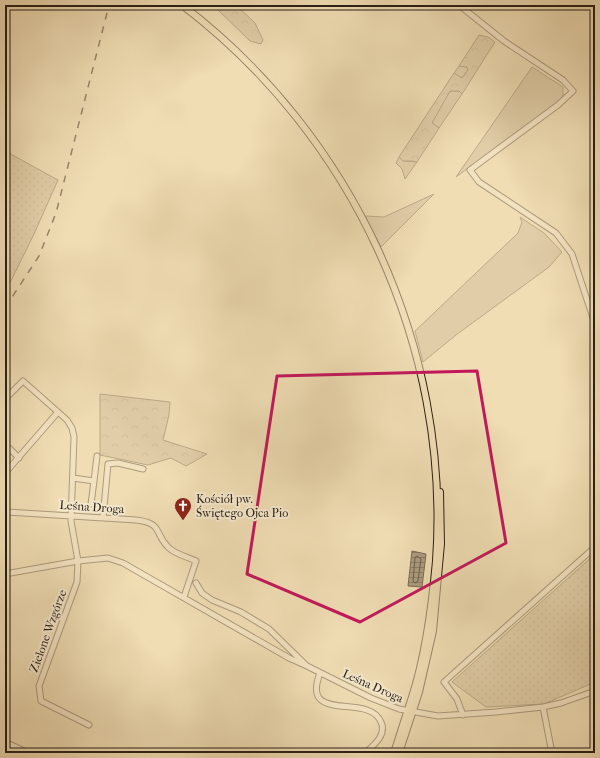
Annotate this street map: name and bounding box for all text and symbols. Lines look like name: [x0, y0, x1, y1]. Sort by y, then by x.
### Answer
place label: Kościół pw. Świętego Ojca Pio: [196, 492, 288, 520]
church icon: Kościół pw. Świętego Ojca Pio: [173, 496, 193, 521]
street label: Leśna Droga: [59, 498, 125, 516]
street label: Zielone Wzgórze: [27, 588, 70, 674]
street label: Leśna Droga: [340, 666, 406, 706]

